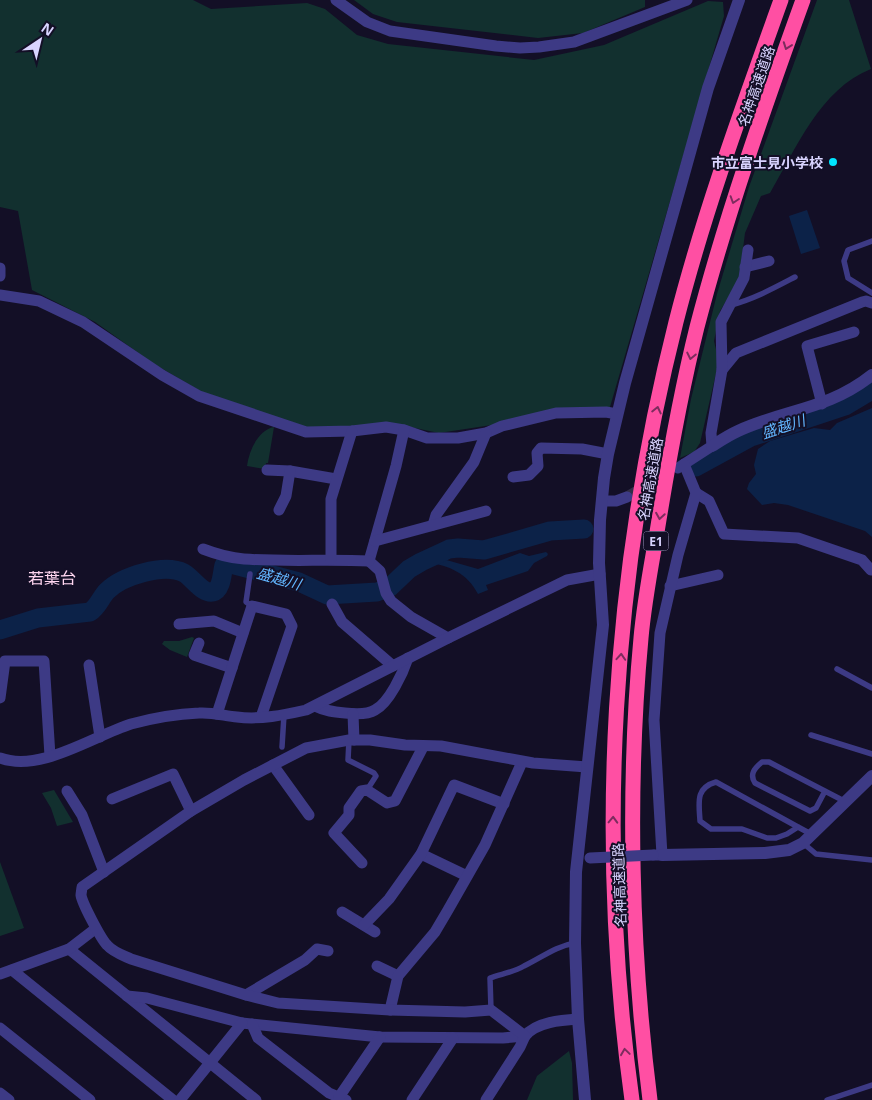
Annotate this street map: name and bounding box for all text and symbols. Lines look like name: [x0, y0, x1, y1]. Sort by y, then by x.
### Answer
north arrow: [15, 15, 65, 65]
text: N: [38, 18, 58, 40]
one-way arrow: [783, 41, 793, 50]
street label: 名神高速道路: [733, 43, 779, 129]
place label: 市立富士見小学校: [711, 153, 823, 172]
marker: 市立富士見小学校: [827, 156, 839, 168]
one-way arrow: [730, 195, 740, 203]
one-way arrow: [686, 352, 697, 361]
one-way arrow: [651, 406, 662, 415]
water label: 盛越川: [759, 409, 809, 442]
street label: 名神高速道路: [633, 436, 667, 522]
one-way arrow: [655, 511, 665, 520]
road number: E1: [644, 532, 668, 550]
water label: 盛越川: [255, 562, 305, 594]
district label: 若葉台: [28, 567, 76, 589]
one-way arrow: [615, 653, 626, 661]
one-way arrow: [608, 815, 618, 823]
street label: 名神高速道路: [608, 843, 630, 927]
one-way arrow: [620, 1047, 631, 1055]

